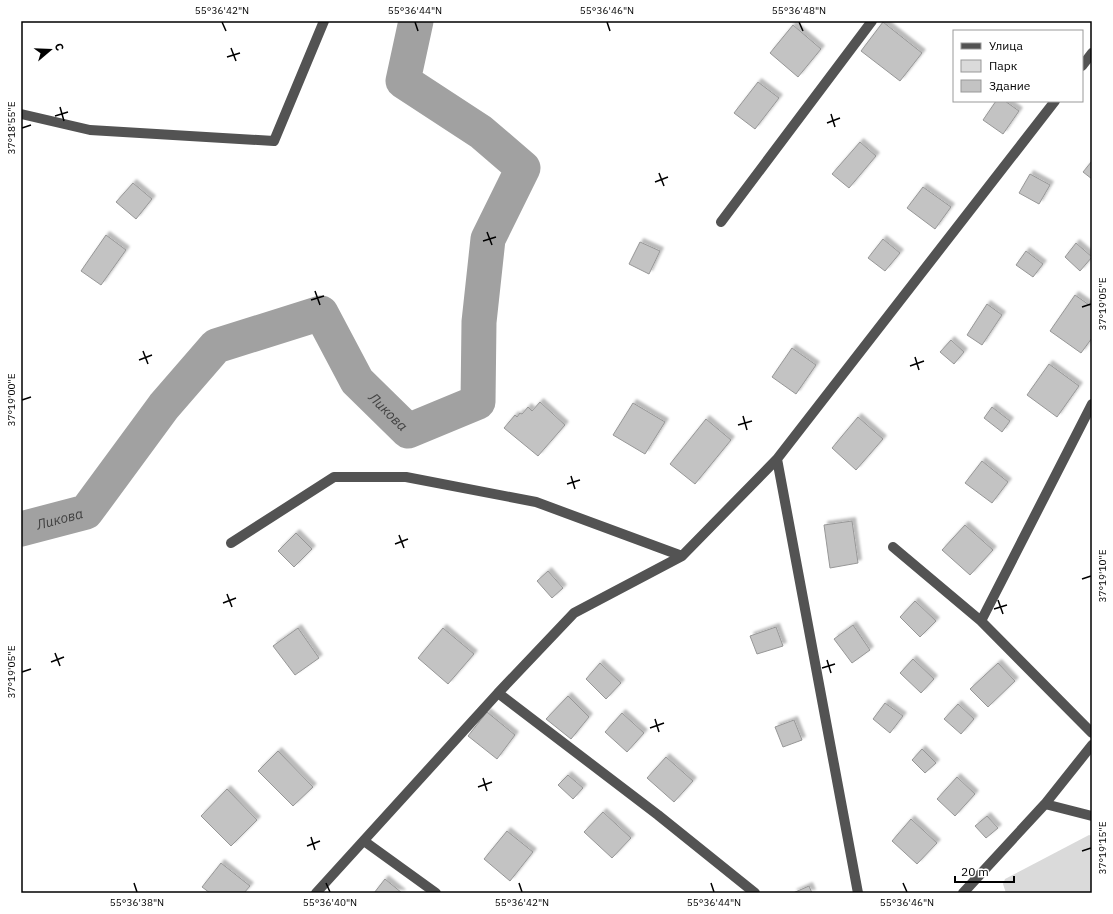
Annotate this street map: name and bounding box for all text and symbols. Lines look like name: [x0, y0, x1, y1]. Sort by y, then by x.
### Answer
text: 55°36'42"N: [195, 4, 249, 17]
text: 55°36'44"N: [388, 4, 442, 17]
text: 55°36'46"N: [580, 4, 634, 17]
text: 55°36'48"N: [772, 4, 826, 17]
north arrow: [30, 30, 70, 70]
legend: [953, 30, 1083, 102]
text: Улица: [989, 38, 1023, 53]
text: С: [52, 41, 67, 52]
text: Парк: [989, 58, 1018, 73]
text: Здание: [989, 78, 1031, 93]
text: 37°18'55"E: [5, 101, 18, 155]
text: 37°19'05"E: [1096, 277, 1109, 331]
text: 37°19'00"E: [5, 373, 18, 427]
water label: Ликова: [364, 388, 412, 435]
water label: Ликова: [33, 504, 85, 534]
text: 37°19'10"E: [1096, 549, 1109, 603]
text: 37°19'05"E: [5, 645, 18, 699]
text: 37°19'15"E: [1096, 821, 1109, 875]
scale bar: [955, 858, 1014, 884]
text: 20 m: [961, 864, 989, 879]
text: 55°36'38"N: [110, 896, 164, 909]
text: 55°36'40"N: [303, 896, 357, 909]
text: 55°36'42"N: [495, 896, 549, 909]
text: 55°36'44"N: [687, 896, 741, 909]
text: 55°36'46"N: [880, 896, 934, 909]

